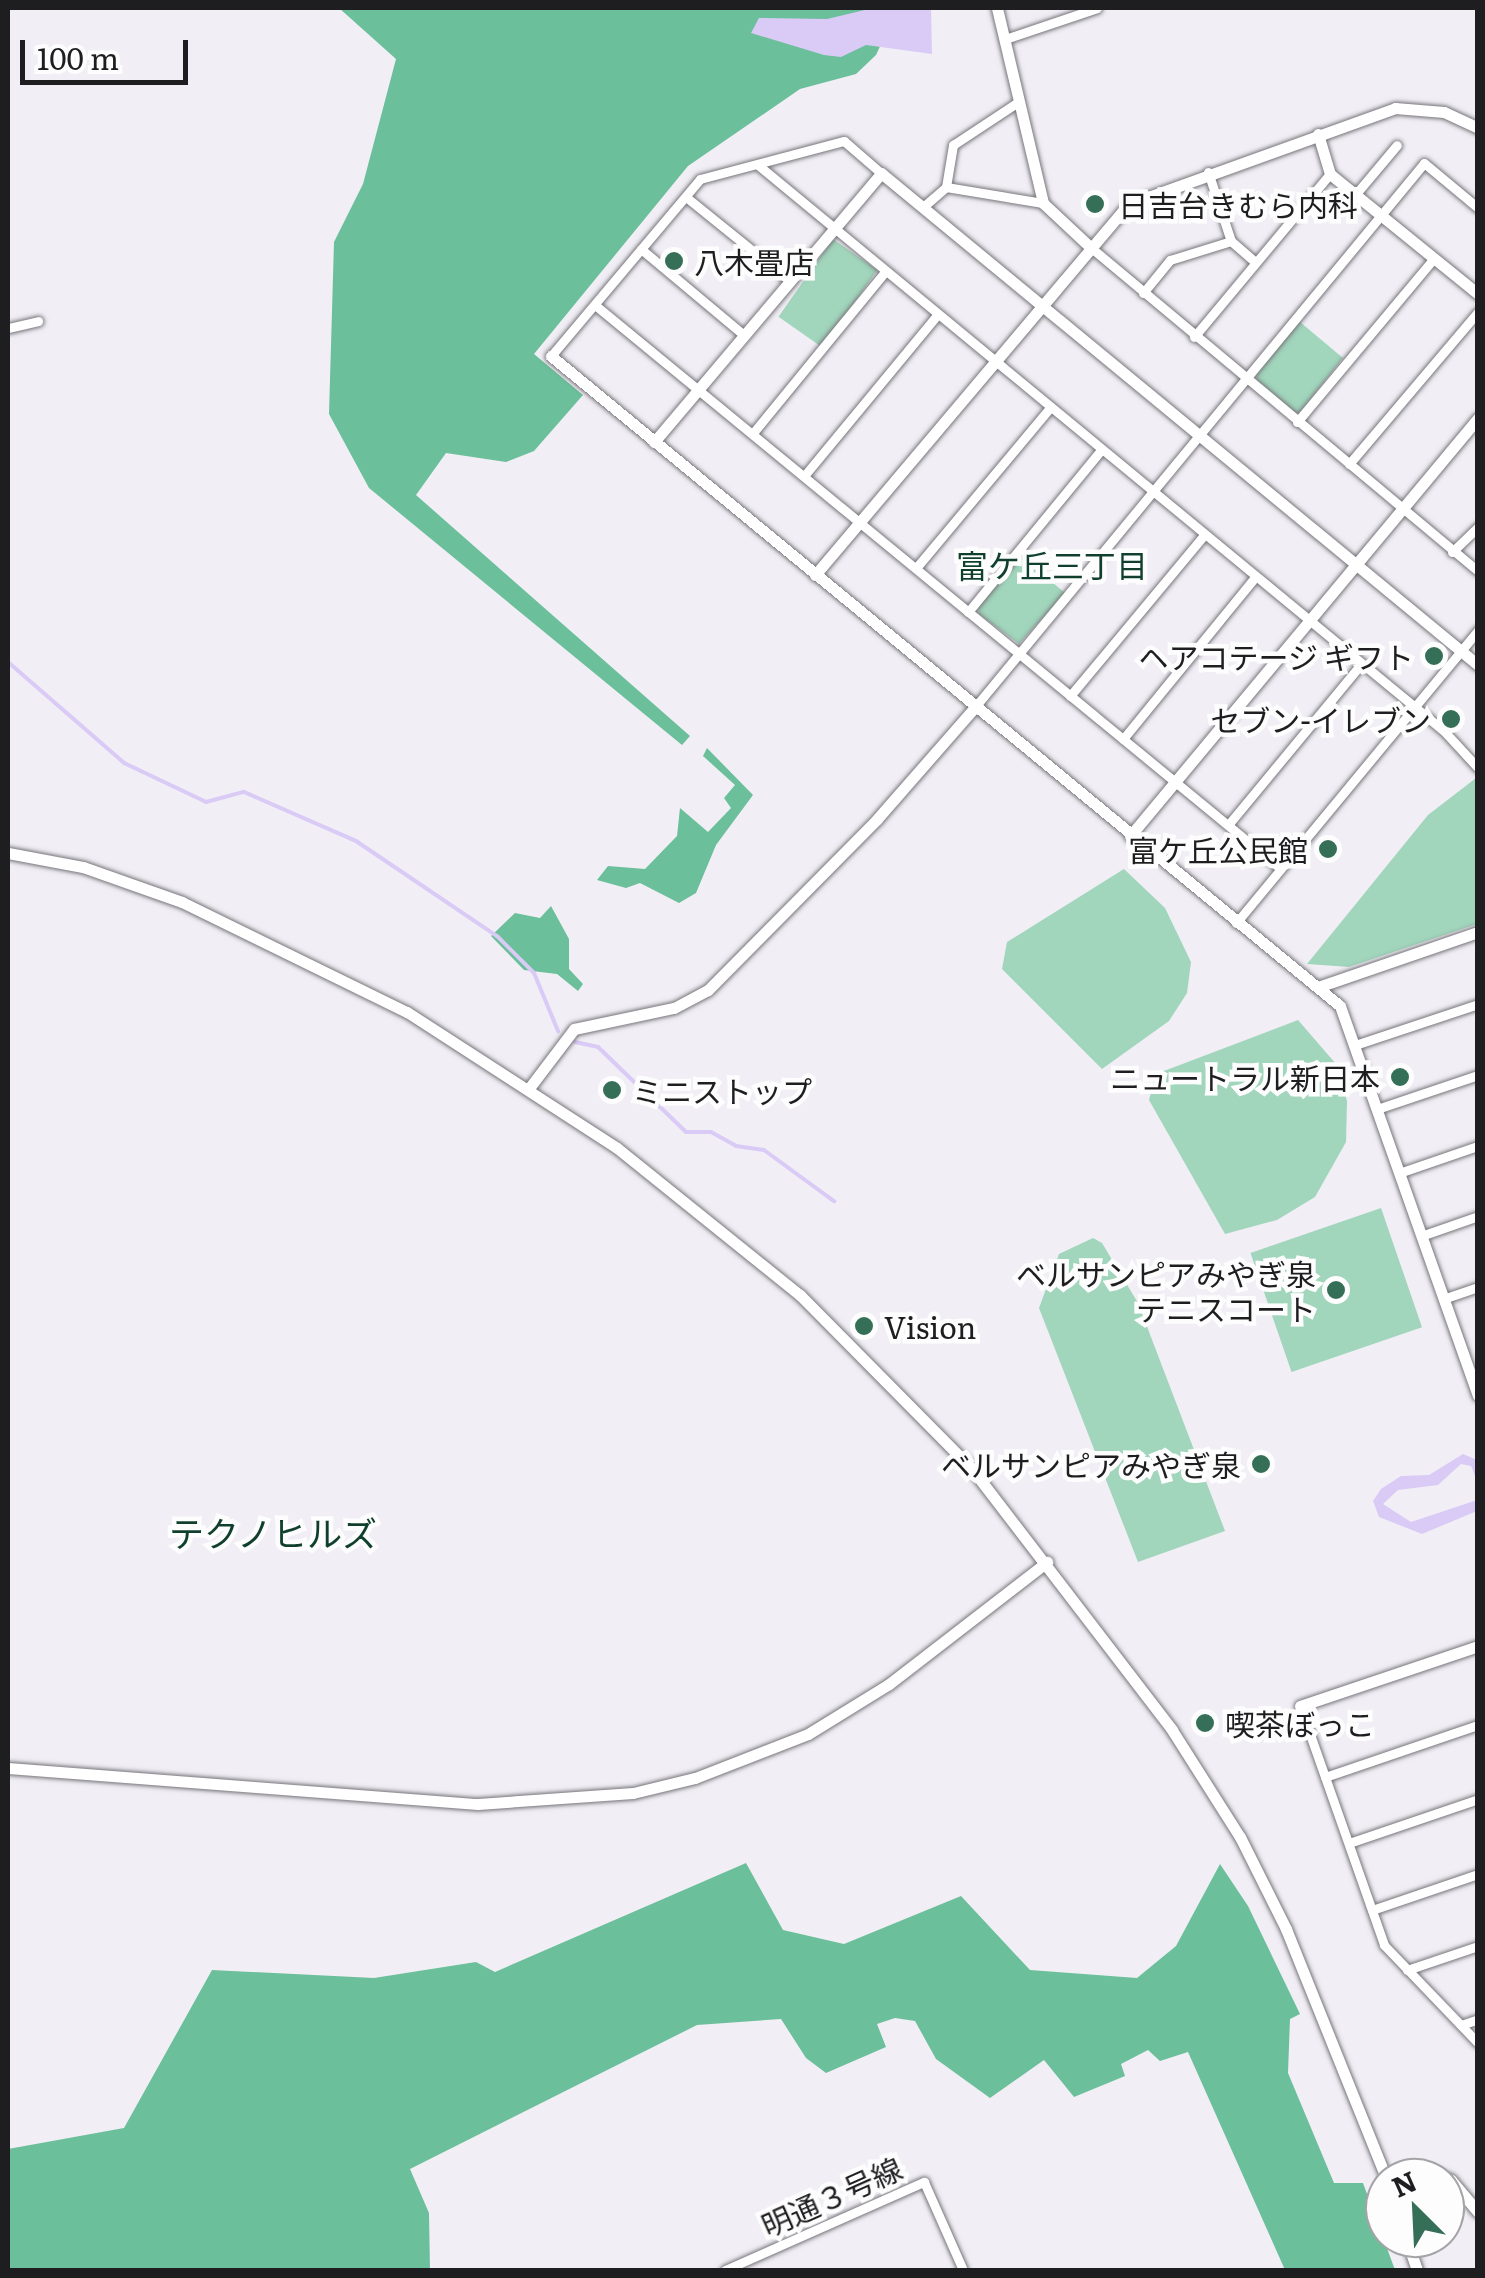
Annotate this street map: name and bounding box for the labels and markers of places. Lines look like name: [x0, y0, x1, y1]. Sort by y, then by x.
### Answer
place label: 日吉台きむら内科: [1118, 186, 1358, 222]
marker: 日吉台きむら内科: [1082, 191, 1108, 217]
place label: 八木畳店: [694, 243, 814, 279]
marker: 八木畳店: [663, 250, 685, 272]
place label: ヘアコテージ ギフト: [1138, 638, 1414, 674]
marker: ヘアコテージ ギフト: [1423, 645, 1445, 667]
place label: セブン-イレブン: [1210, 701, 1431, 737]
marker: セブン-イレブン: [1440, 708, 1462, 730]
place label: 富ケ丘公民館: [1128, 831, 1308, 867]
marker: 富ケ丘公民館: [1317, 838, 1339, 860]
place label: ニュートラル新日本: [1110, 1059, 1380, 1095]
marker: ニュートラル新日本: [1389, 1066, 1411, 1088]
place label: ミニストップ: [632, 1072, 812, 1108]
marker: ミニストップ: [601, 1079, 623, 1101]
place label: ベルサンピアみやぎ泉 テニスコート: [1016, 1255, 1316, 1326]
marker: ベルサンピアみやぎ泉 テニスコート: [1325, 1279, 1347, 1301]
place label: Vision: [884, 1308, 976, 1344]
marker: Vision: [853, 1315, 875, 1337]
place label: ベルサンピアみやぎ泉: [941, 1446, 1241, 1482]
marker: ベルサンピアみやぎ泉: [1250, 1453, 1272, 1475]
place label: 喫茶ぼっこ: [1225, 1705, 1375, 1741]
marker: 喫茶ぼっこ: [1194, 1712, 1216, 1734]

